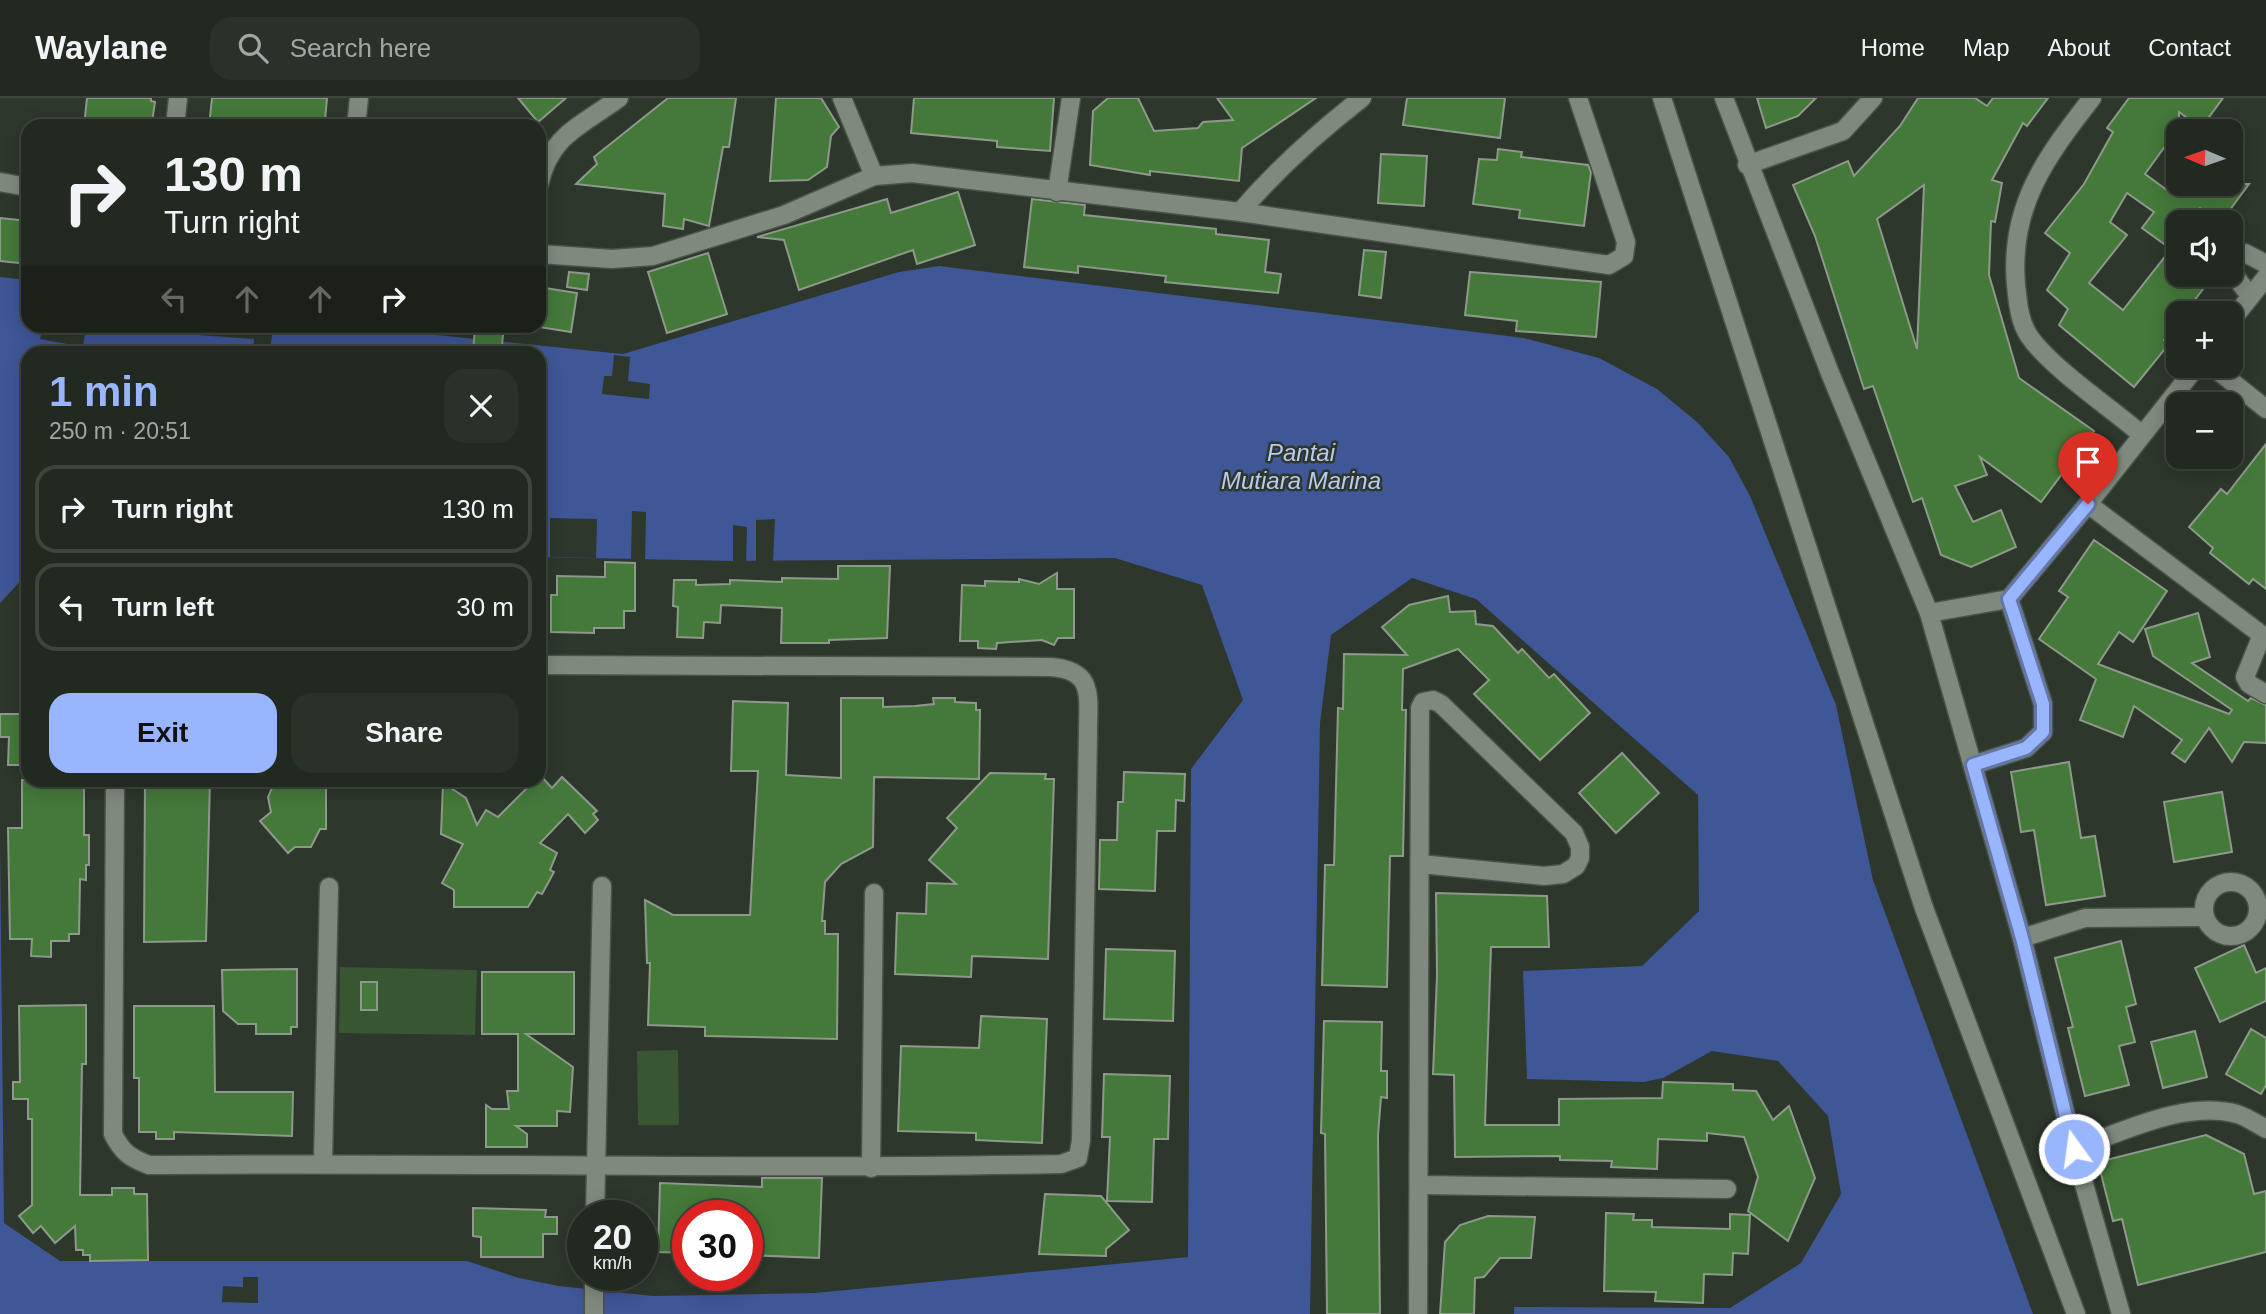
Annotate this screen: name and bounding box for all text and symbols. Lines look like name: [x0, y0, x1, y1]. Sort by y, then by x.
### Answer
search box: [210, 17, 700, 80]
text: Waylane: [35, 29, 168, 66]
icon: search: [234, 29, 272, 67]
text: Search here: [290, 33, 431, 63]
text: Home: [1861, 34, 1925, 61]
text: Map: [1963, 34, 2010, 61]
text: About: [2048, 34, 2110, 61]
text: Contact: [2148, 34, 2231, 61]
north arrow: [2166, 119, 2244, 196]
map controls: [2166, 119, 2243, 469]
icon: right: [49, 147, 140, 238]
text: 130 m: [164, 147, 303, 201]
text: Turn right: [164, 204, 300, 240]
button: sound: [2166, 210, 2243, 287]
icon: left: [155, 280, 193, 318]
icon: ahead: [228, 280, 266, 318]
icon: ahead: [301, 280, 339, 318]
icon: right: [374, 280, 412, 318]
button: +: [2166, 301, 2243, 378]
text: 1 min: [49, 368, 159, 415]
button: close: [444, 369, 518, 443]
button: −: [2166, 392, 2243, 469]
text: 250 m · 20:51: [49, 418, 191, 444]
pin: [2058, 432, 2118, 504]
water label: Pantai Mutiara Marina: [1221, 439, 1381, 494]
icon: arrive: [2069, 443, 2107, 481]
icon: right: [53, 490, 91, 528]
text: Turn right: [112, 494, 233, 524]
text: 130 m: [442, 494, 514, 524]
icon: left: [53, 588, 91, 626]
text: Turn left: [112, 592, 214, 622]
text: 30 m: [456, 592, 514, 622]
button: Exit: [49, 693, 277, 773]
button: Share: [291, 693, 518, 773]
position arrow: [2037, 1112, 2111, 1186]
speed limit sign: 30: [672, 1200, 763, 1291]
text: 20: [593, 1217, 632, 1256]
text: km/h: [593, 1253, 632, 1273]

